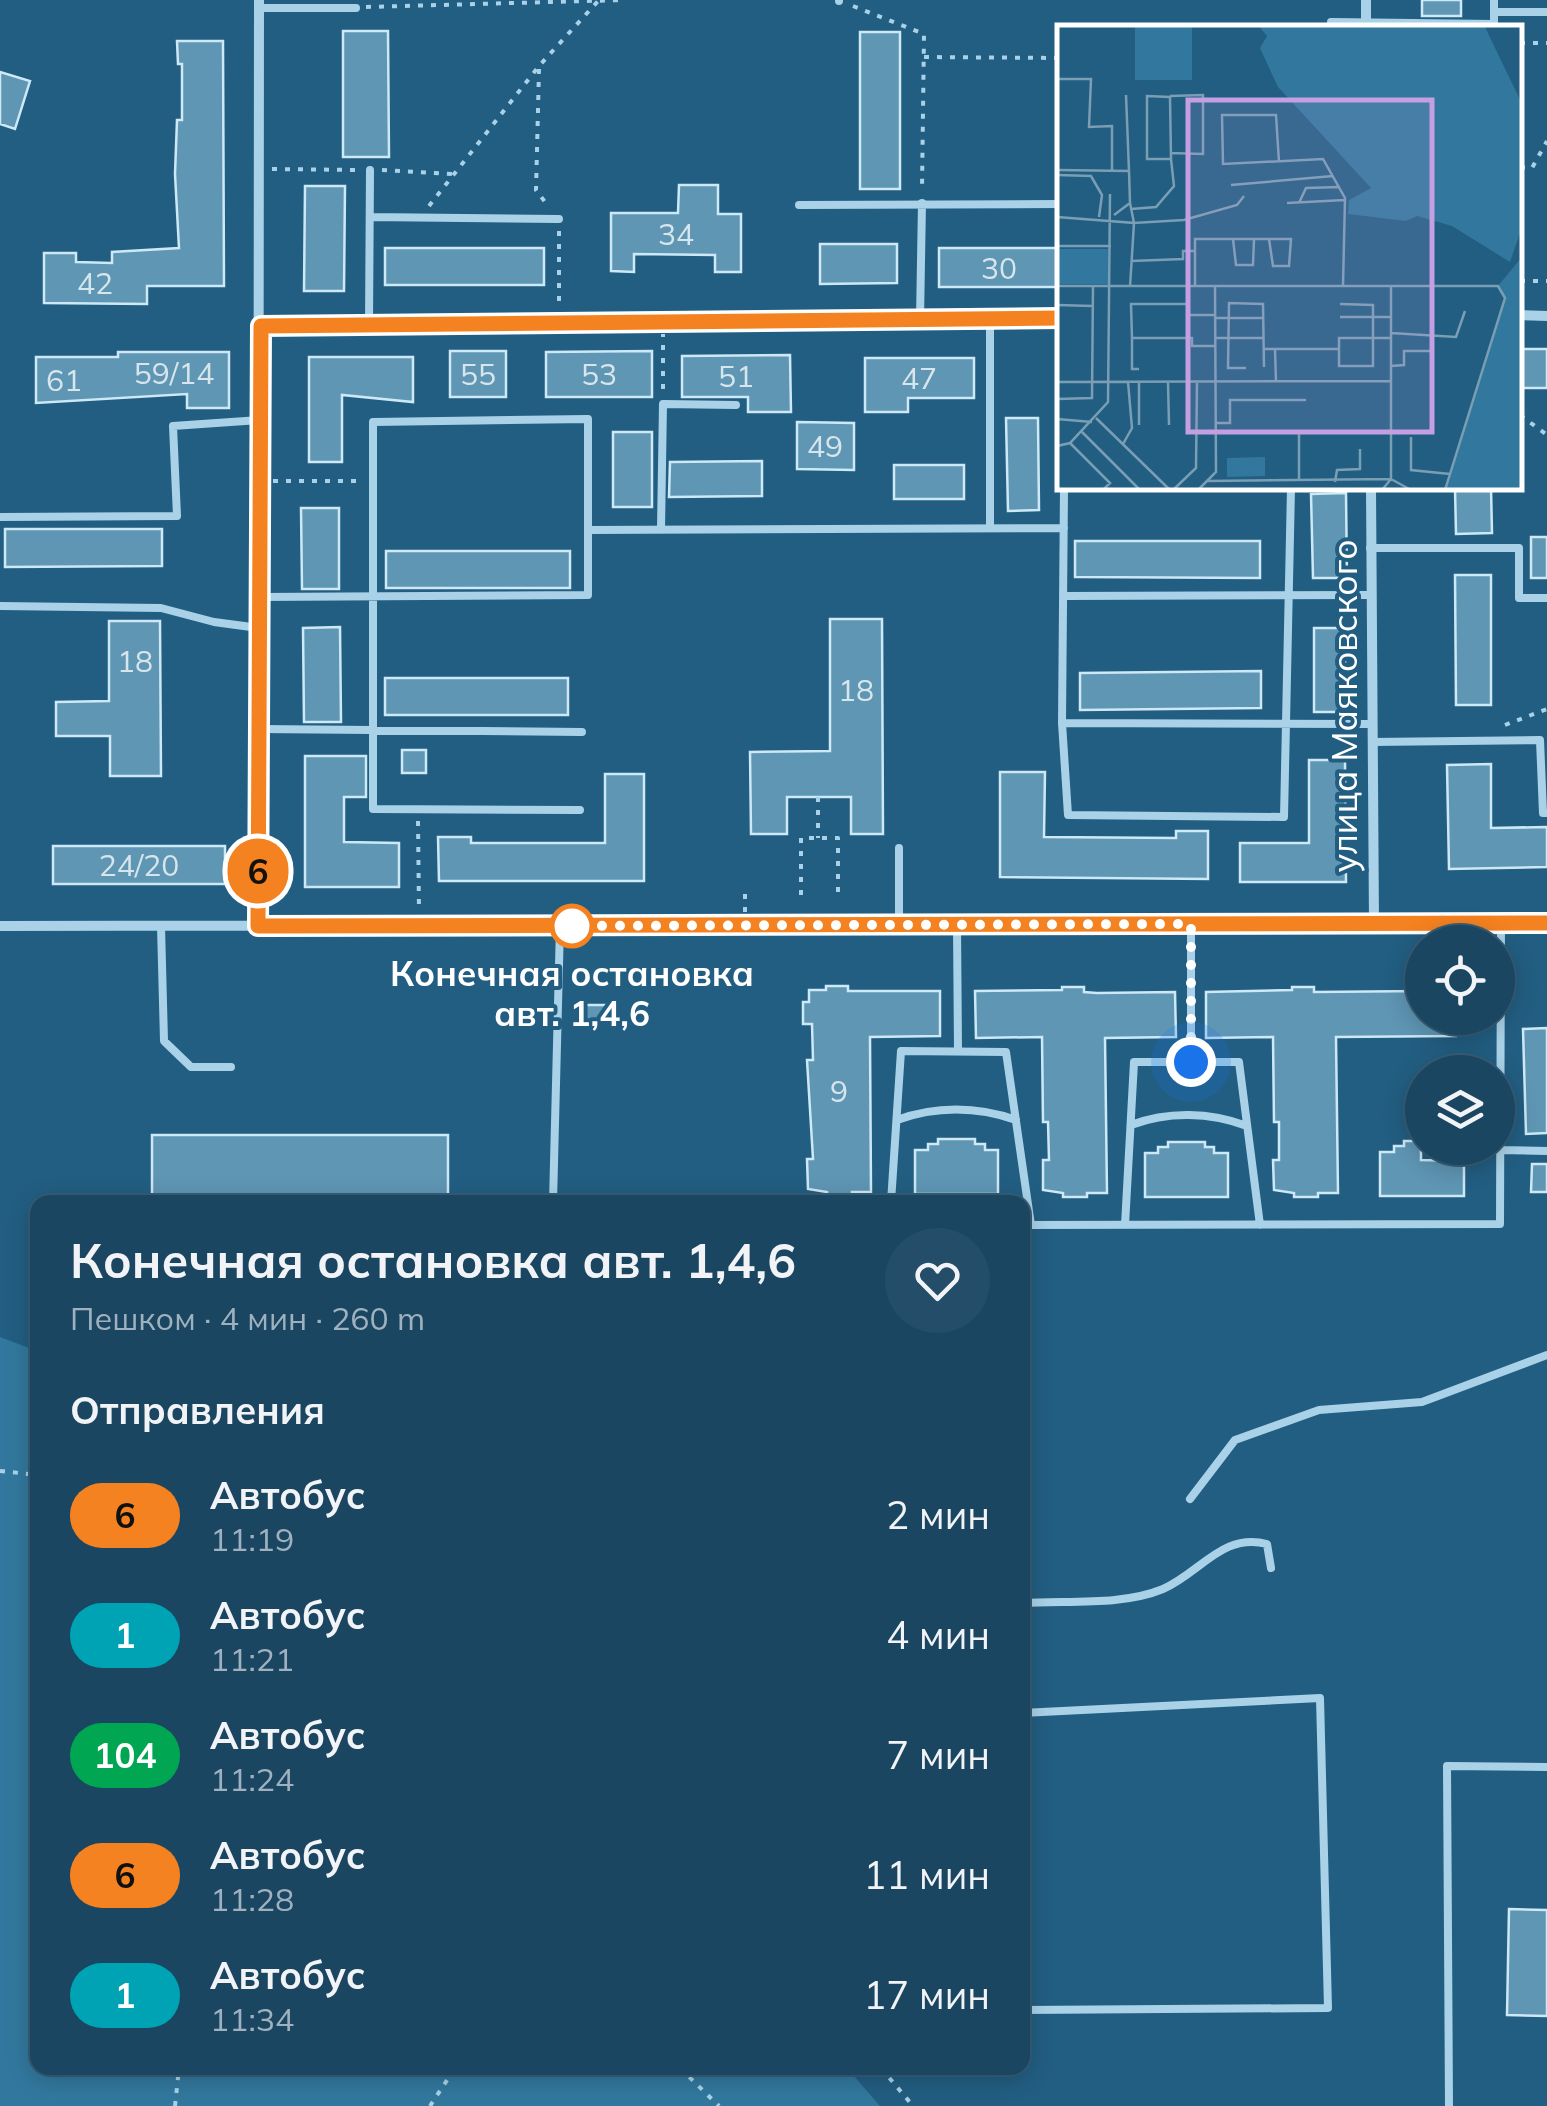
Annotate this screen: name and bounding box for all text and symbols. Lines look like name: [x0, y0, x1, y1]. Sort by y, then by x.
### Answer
inset map: [1057, 25, 1522, 490]
house number: 34: [658, 215, 694, 253]
house number: 30: [981, 249, 1017, 287]
house number: 42: [77, 264, 113, 302]
house number: 59/14: [134, 354, 214, 392]
house number: 55: [460, 355, 496, 393]
house number: 53: [581, 355, 617, 393]
house number: 51: [718, 357, 754, 395]
house number: 47: [901, 359, 937, 397]
house number: 61: [46, 361, 82, 399]
house number: 49: [807, 427, 843, 465]
street label: улица Маяковского: [1322, 539, 1366, 873]
house number: 18: [117, 642, 153, 680]
house number: 18: [838, 671, 874, 709]
line badge: 6: [226, 838, 290, 904]
house number: 24/20: [99, 846, 179, 884]
text: 6: [247, 849, 269, 893]
marker: Конечная остановка авт. 1,4,6: [551, 905, 593, 947]
map controls: [1405, 925, 1515, 1165]
button: locate: [1405, 925, 1515, 1035]
place label: Конечная остановка авт. 1,4,6: [390, 951, 754, 1035]
your location: [1166, 1037, 1216, 1087]
button: layers: [1405, 1055, 1515, 1165]
house number: 9: [830, 1072, 848, 1110]
button: heart: [885, 1228, 990, 1333]
text: Конечная остановка авт. 1,4,6: [70, 1230, 796, 1290]
text: Пешком · 4 мин · 260 m: [70, 1298, 425, 1338]
text: Отправления: [70, 1386, 325, 1434]
text: Автобус: [210, 1471, 365, 1519]
text: 2 мин: [886, 1491, 990, 1539]
text: 6: [114, 1493, 136, 1537]
text: 11:19: [210, 1519, 294, 1559]
text: Автобус: [210, 1591, 365, 1639]
text: 4 мин: [886, 1611, 990, 1659]
text: 1: [114, 1613, 136, 1657]
text: 11:21: [210, 1639, 294, 1679]
text: Автобус: [210, 1711, 365, 1759]
text: 7 мин: [886, 1731, 990, 1779]
text: 104: [93, 1733, 157, 1777]
text: 11:24: [210, 1759, 294, 1799]
text: Автобус: [210, 1831, 365, 1879]
text: 11 мин: [864, 1851, 990, 1899]
text: 6: [114, 1853, 136, 1897]
text: 11:28: [210, 1879, 294, 1919]
text: Автобус: [210, 1951, 365, 1999]
text: 17 мин: [864, 1971, 990, 2019]
text: 1: [114, 1973, 136, 2017]
text: 11:34: [210, 1999, 294, 2039]

